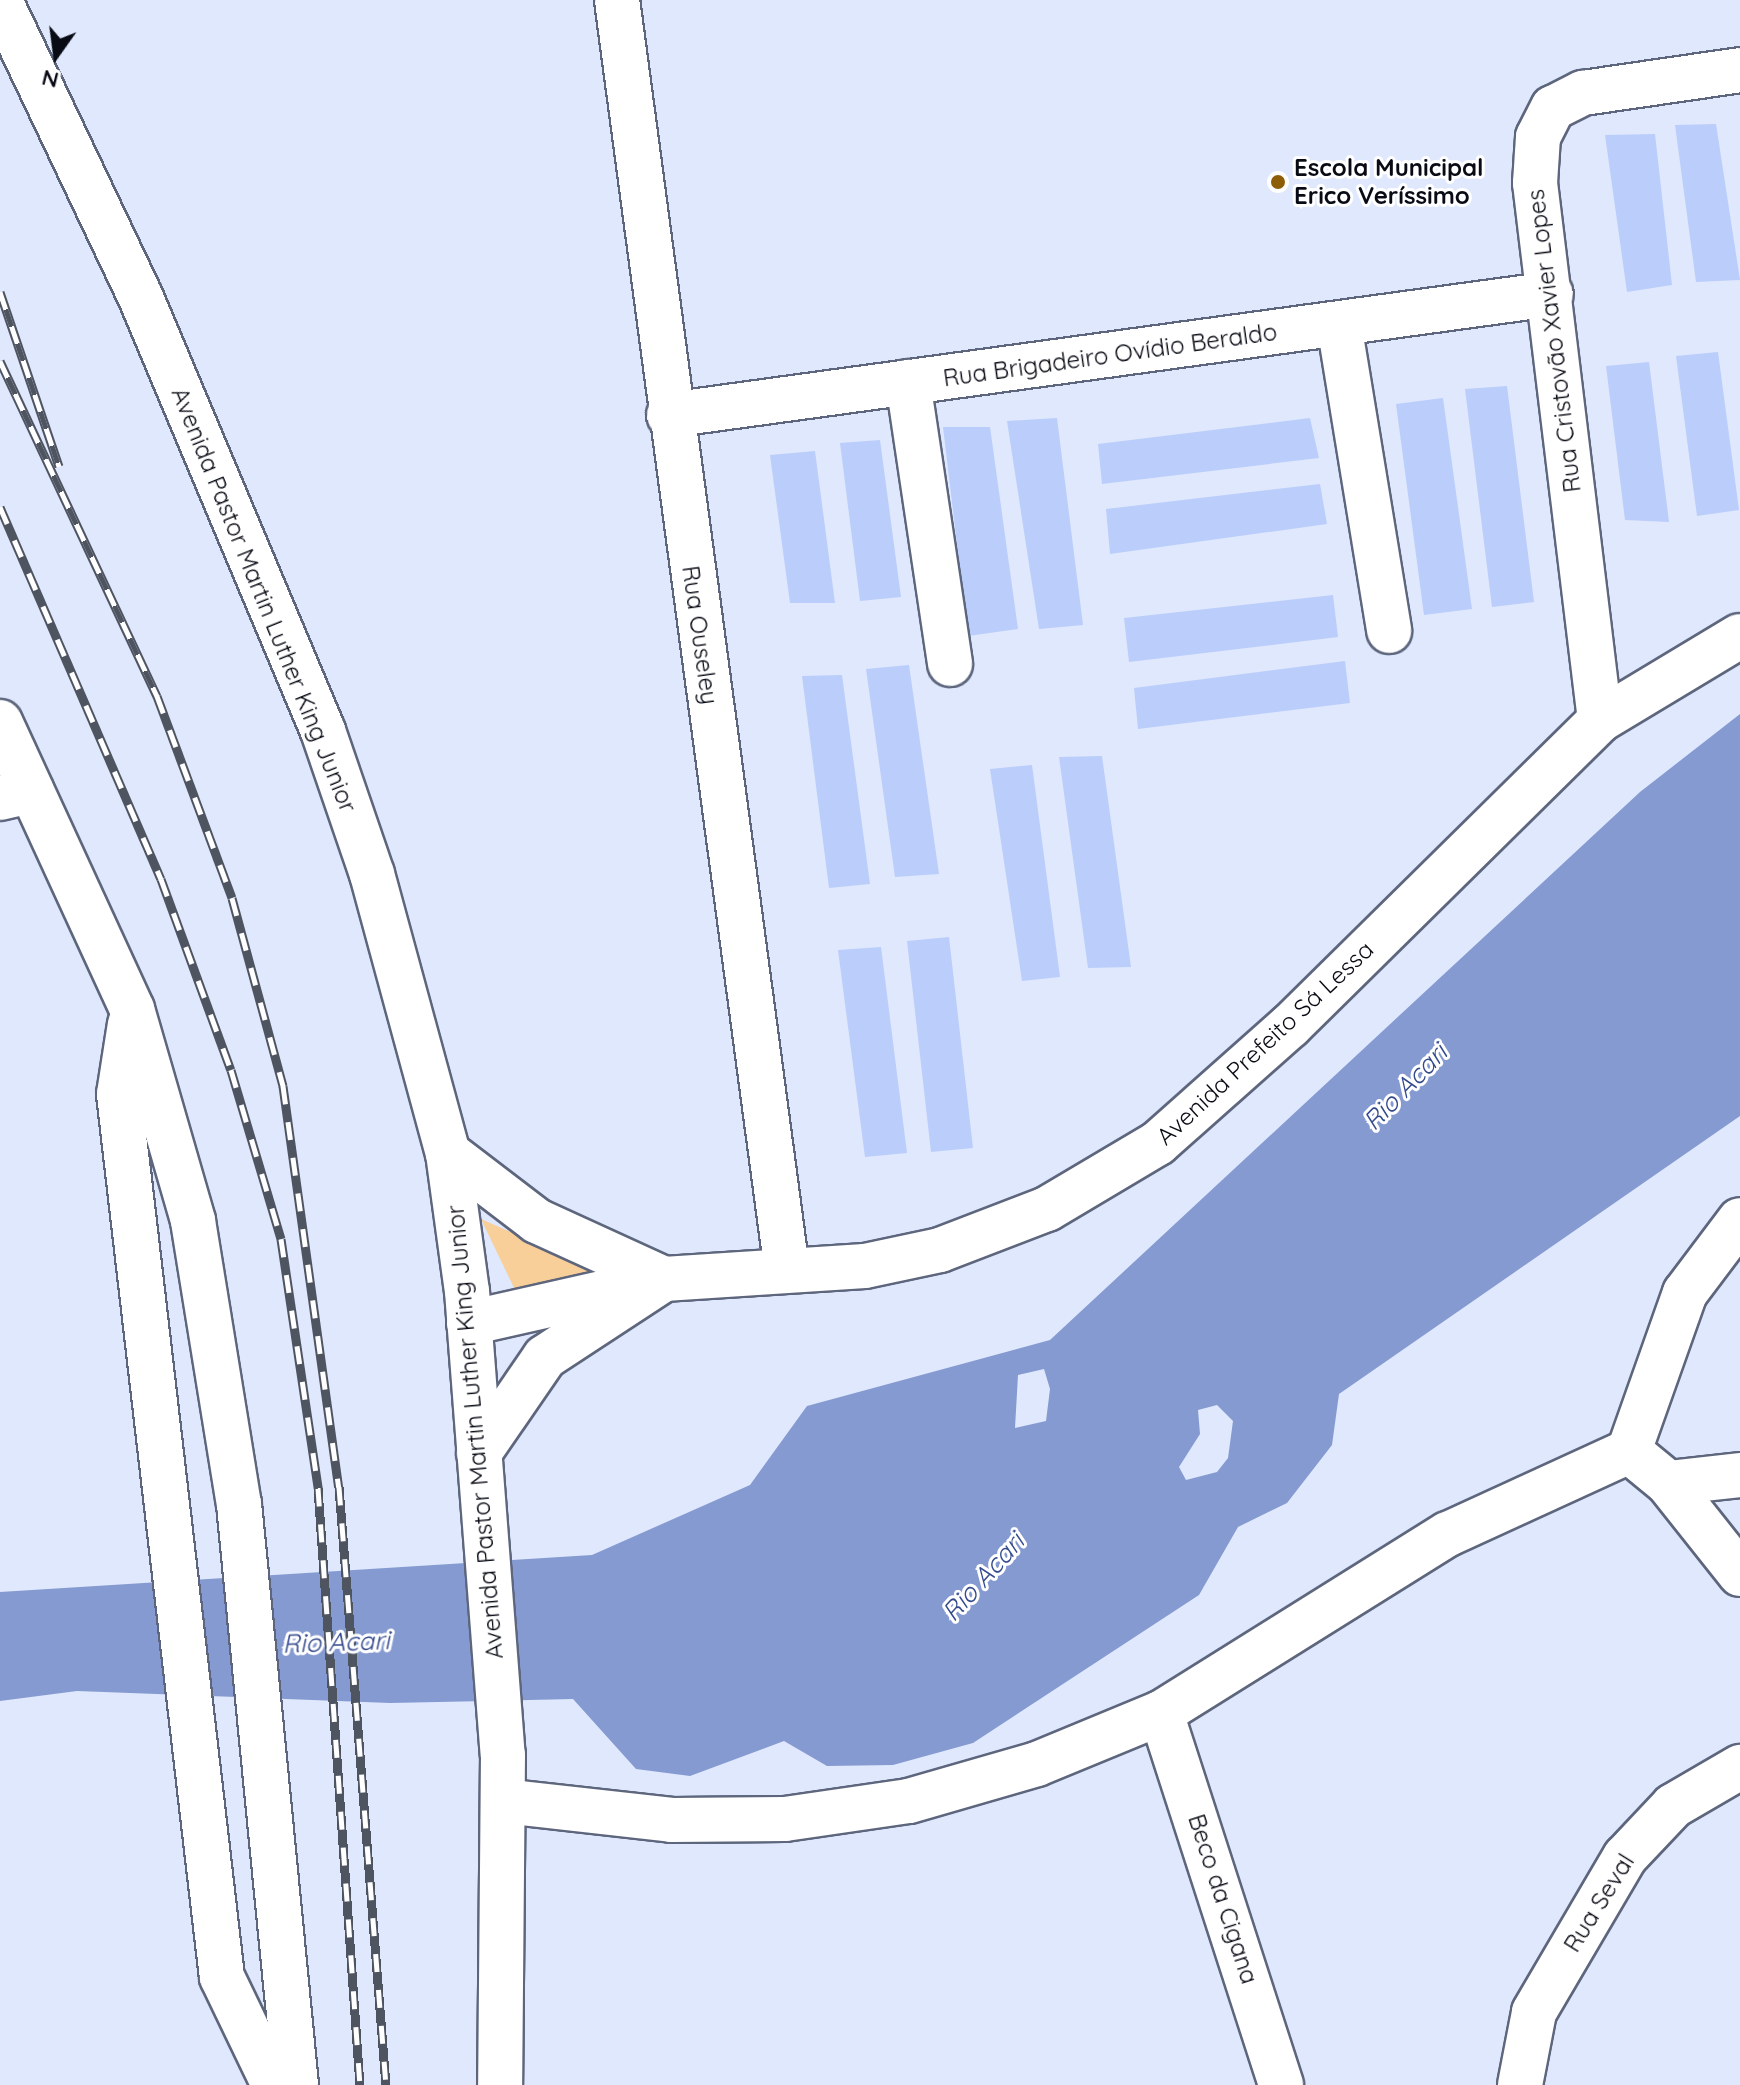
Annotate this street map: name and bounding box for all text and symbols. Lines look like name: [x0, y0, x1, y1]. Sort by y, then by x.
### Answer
north arrow: [16, 16, 96, 96]
text: N: [39, 64, 61, 95]
place label: Escola Municipal Erico Veríssimo: [1294, 154, 1484, 210]
marker: Escola Municipal Erico Veríssimo: [1269, 173, 1287, 191]
street label: Rua Cristovão Xavier Lopes: [1521, 188, 1587, 494]
street label: Rua Brigadeiro Ovídio Beraldo: [941, 317, 1279, 393]
street label: Avenida Pastor Martin Luther King Junior: [165, 383, 363, 817]
street label: Rua Ouseley: [676, 564, 724, 706]
street label: Avenida Prefeito Sá Lessa: [1151, 935, 1379, 1151]
water label: Rio Acari: [1356, 1038, 1454, 1136]
street label: Avenida Pastor Martin Luther King Junior: [441, 1204, 509, 1660]
water label: Rio Acari: [935, 1527, 1031, 1627]
water label: Rio Acari: [282, 1625, 390, 1659]
street label: Beco da Cigana: [1182, 1810, 1264, 1988]
street label: Rua Seval: [1558, 1849, 1640, 1957]

